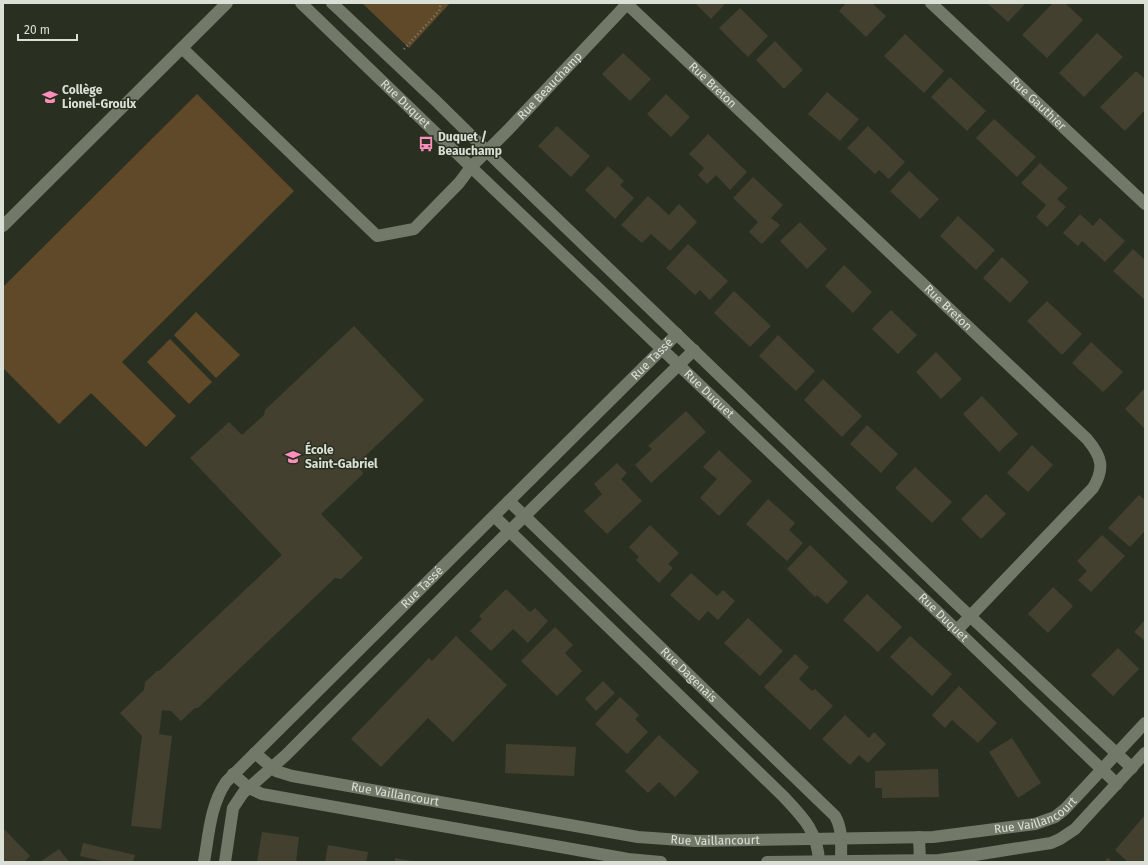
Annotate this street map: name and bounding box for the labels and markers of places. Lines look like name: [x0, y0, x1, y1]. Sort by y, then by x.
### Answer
place label: Collège Lionel-Groulx: [62, 83, 137, 111]
school or university icon: Collège Lionel-Groulx: [41, 88, 59, 106]
place label: Duquet / Beauchamp: [438, 130, 502, 158]
bus stop icon: Duquet / Beauchamp: [417, 135, 435, 153]
place label: École Saint-Gabriel: [305, 441, 378, 471]
school or university icon: École Saint-Gabriel: [284, 448, 302, 466]

